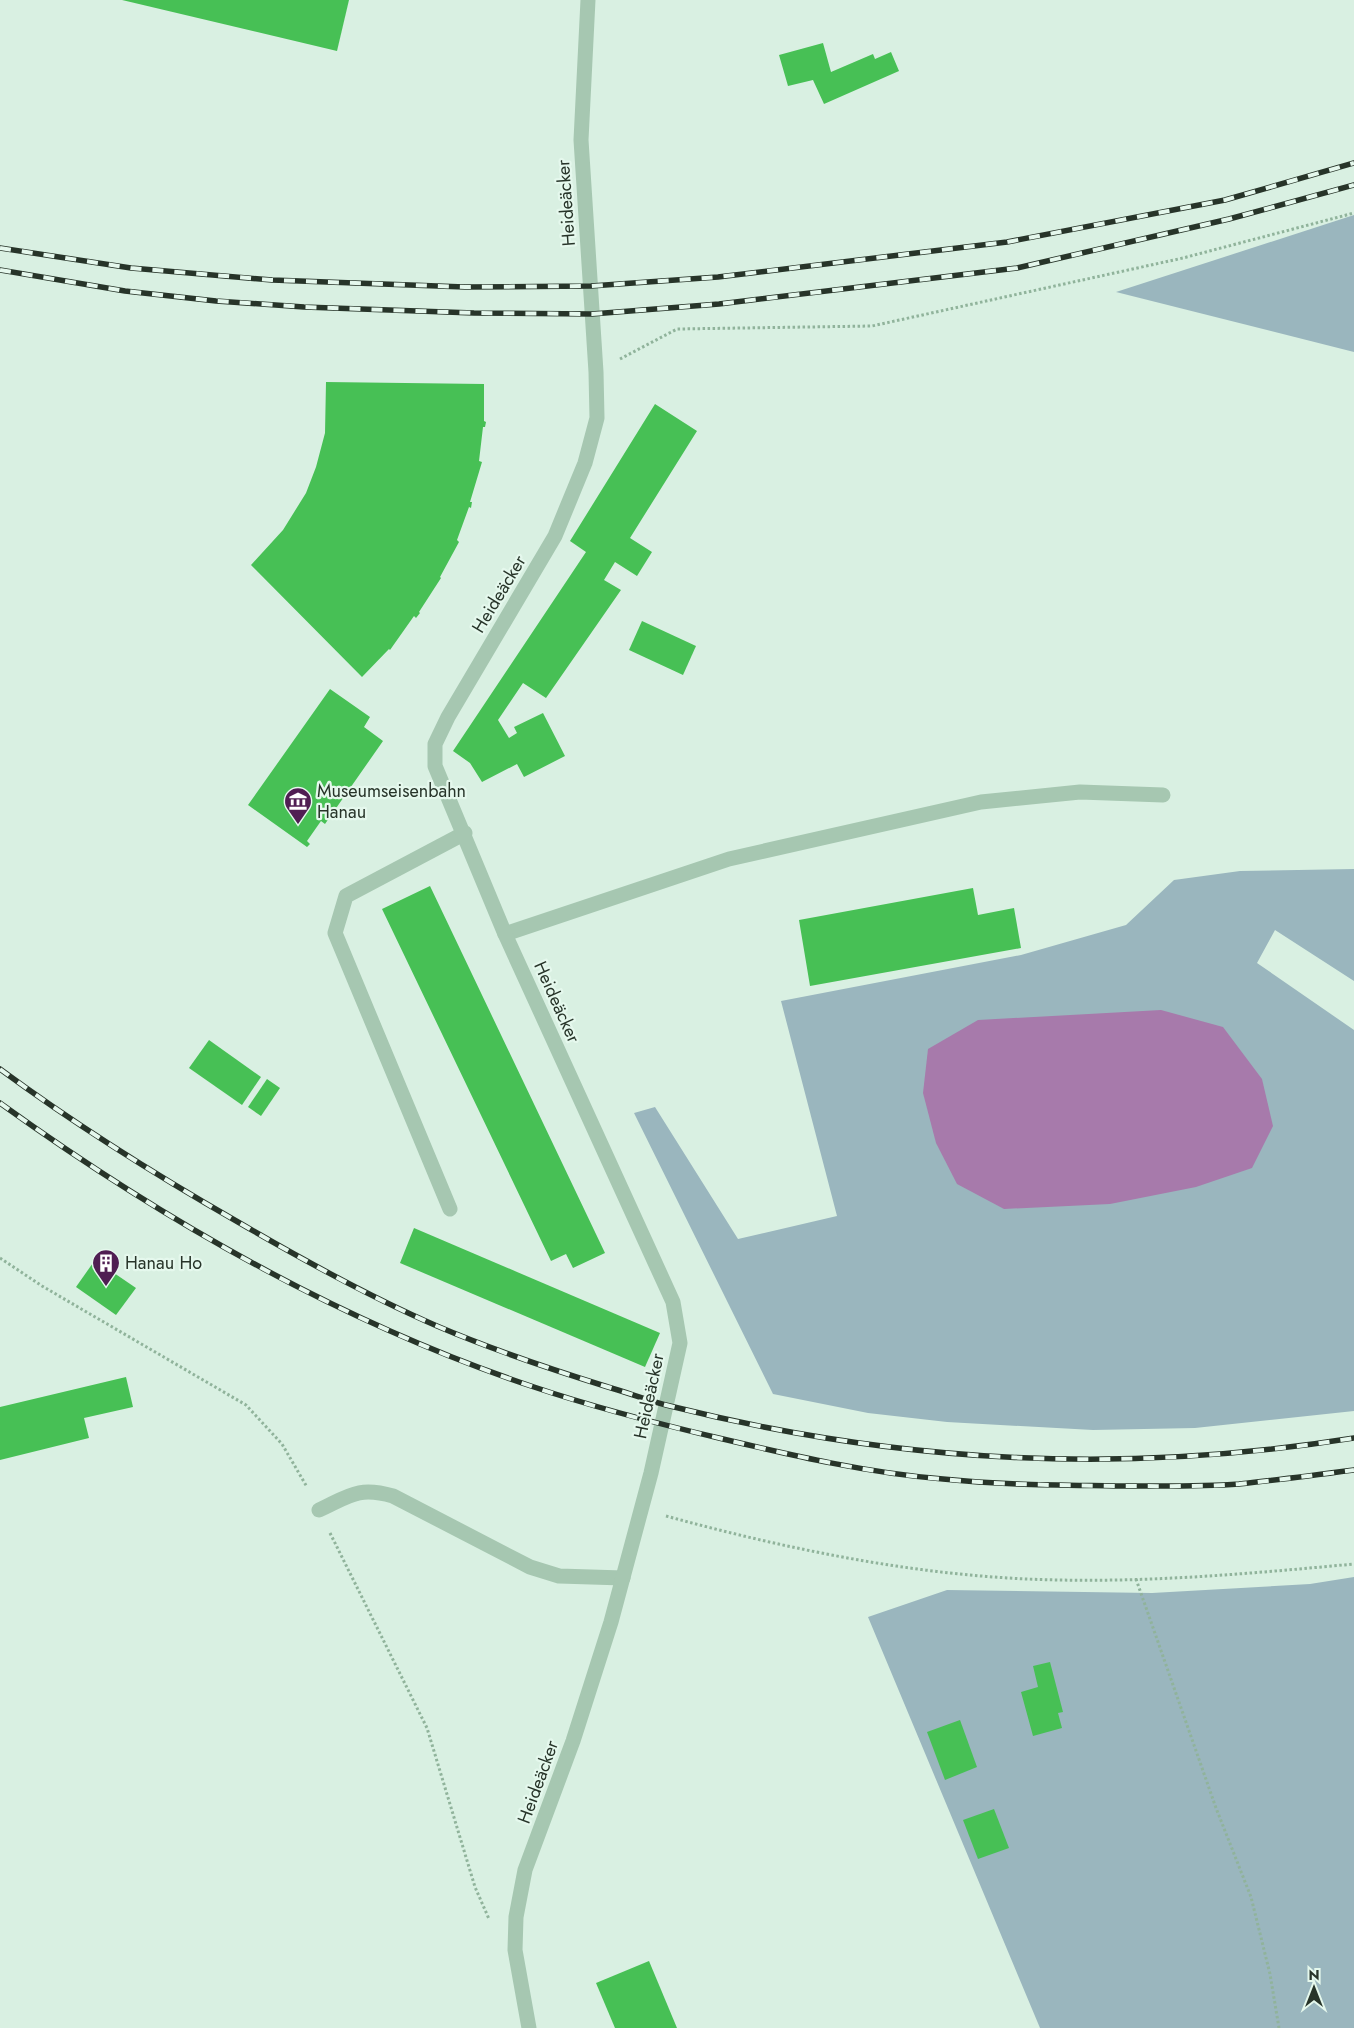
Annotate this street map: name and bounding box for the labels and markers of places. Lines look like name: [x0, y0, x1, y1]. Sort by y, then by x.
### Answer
place label: Museumseisenbahn Hanau: [317, 778, 466, 825]
museum icon: Museumseisenbahn Hanau: [283, 786, 313, 825]
building icon: Hanau Ho: [91, 1248, 121, 1287]
place label: Hanau Ho: [125, 1250, 202, 1276]

